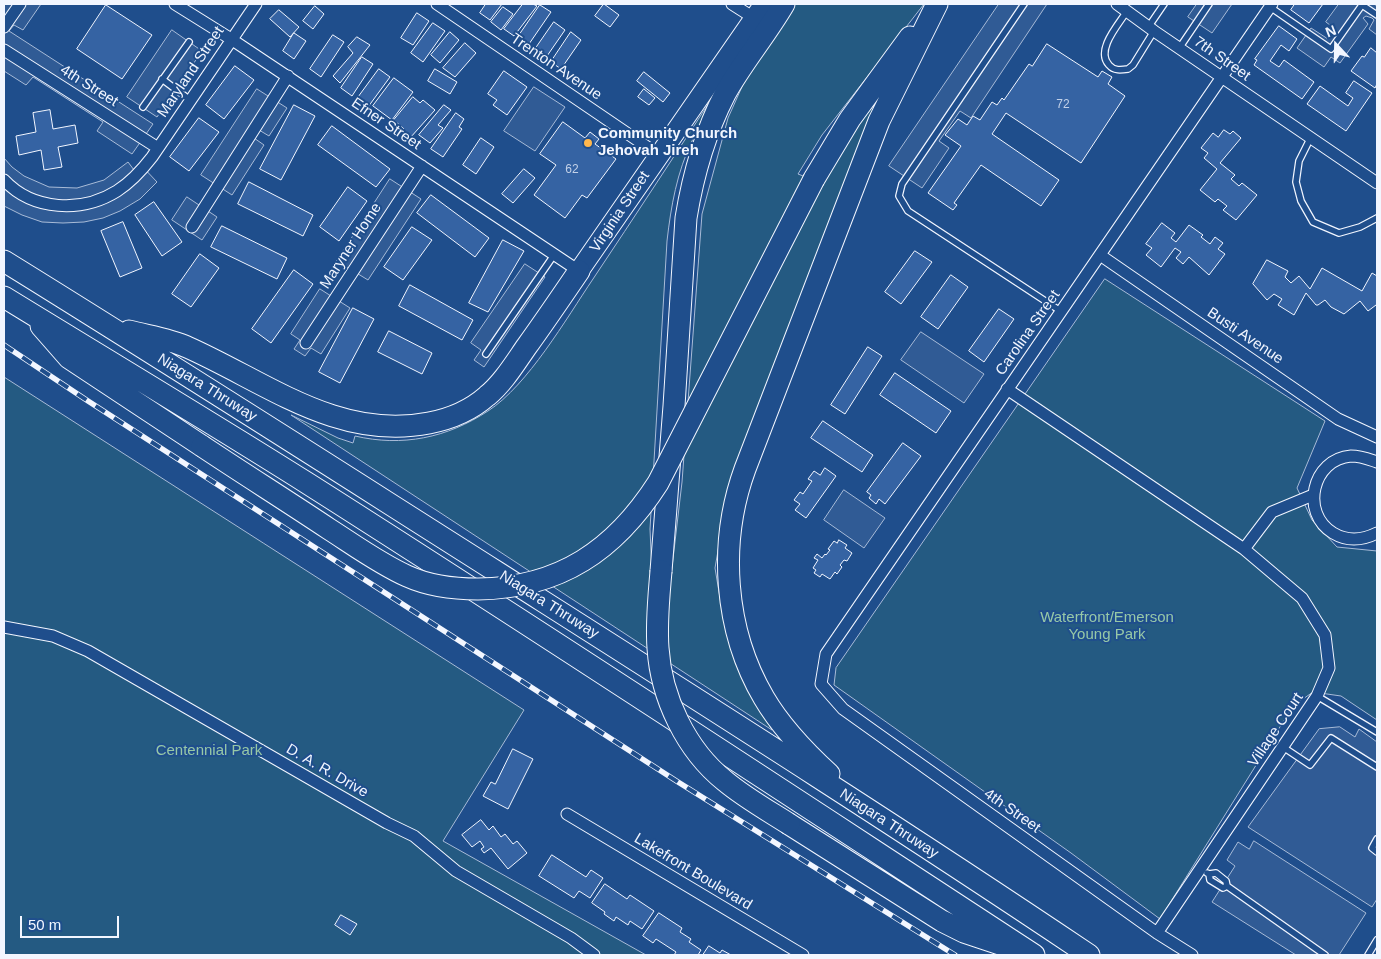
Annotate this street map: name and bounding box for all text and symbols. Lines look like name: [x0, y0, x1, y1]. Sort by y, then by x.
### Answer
north arrow: [1311, 20, 1361, 70]
text: N: [1323, 22, 1338, 40]
street label: Maryland Street: [154, 23, 228, 121]
street label: Trenton Avenue: [507, 30, 605, 104]
street label: 7th Street: [1190, 33, 1254, 85]
street label: 4th Street: [57, 61, 121, 111]
street label: Efner Street: [348, 94, 424, 154]
house number: 72: [1056, 98, 1070, 112]
place label: Community Church Jehovah Jireh: [598, 125, 737, 160]
marker: Community Church Jehovah Jireh: [582, 137, 594, 149]
house number: 62: [565, 163, 579, 177]
street label: Virginia Street: [586, 168, 654, 256]
street label: Maryner Home: [316, 200, 386, 292]
street label: Carolina Street: [992, 287, 1064, 379]
street label: Busti Avenue: [1203, 304, 1287, 368]
street label: Niagara Thruway: [154, 350, 260, 426]
street label: Niagara Thruway: [496, 567, 602, 643]
park label: Waterfront/Emerson Young Park: [1040, 609, 1174, 644]
street label: Village Court: [1245, 689, 1307, 771]
street label: D. A. R. Drive: [283, 740, 371, 802]
park label: Centennial Park: [156, 742, 262, 760]
street label: Niagara Thruway: [836, 785, 942, 863]
street label: 4th Street: [980, 785, 1044, 837]
street label: Lakefront Boulevard: [631, 830, 755, 914]
scale bar: [22, 906, 121, 938]
text: 50 m: [28, 916, 61, 933]

